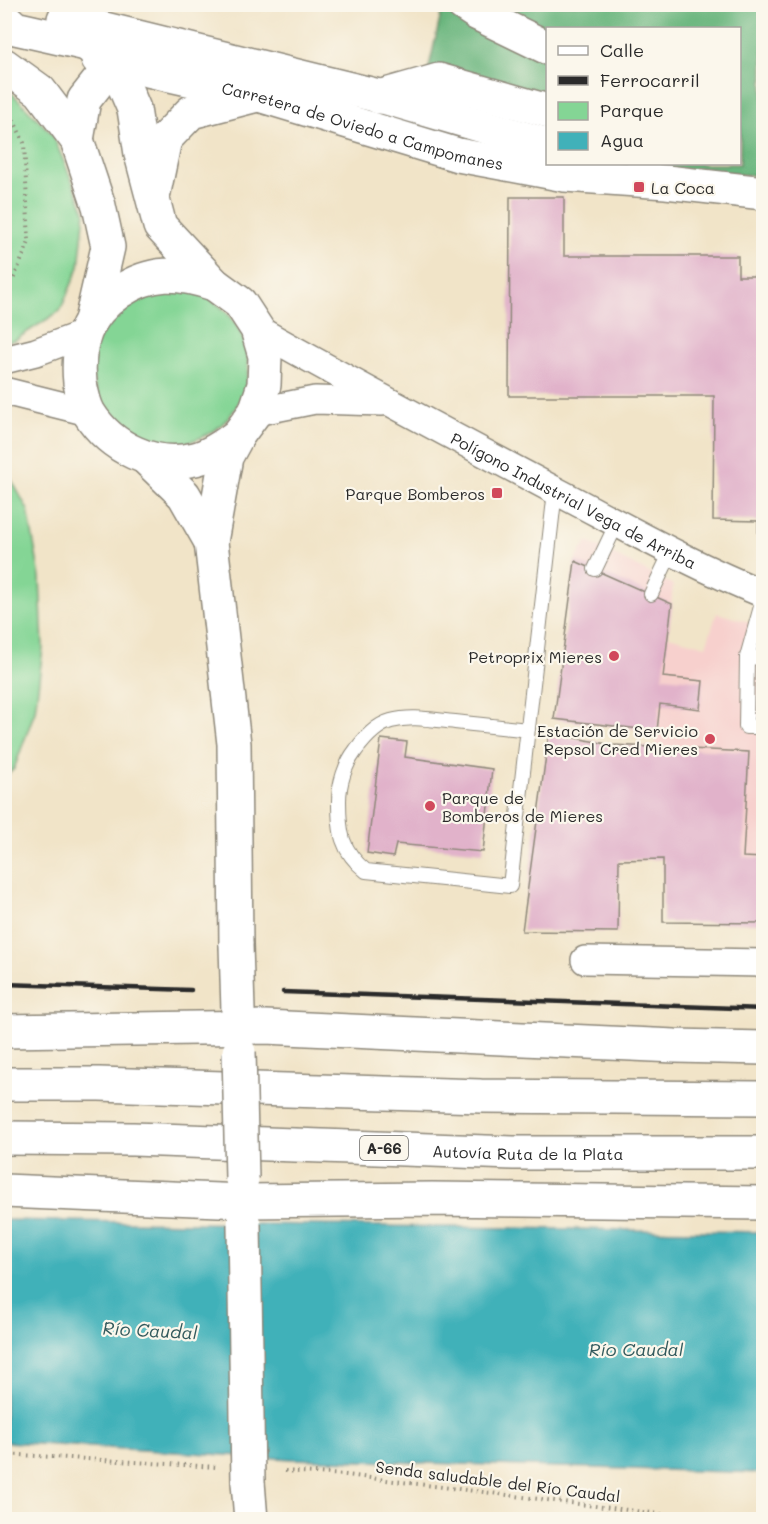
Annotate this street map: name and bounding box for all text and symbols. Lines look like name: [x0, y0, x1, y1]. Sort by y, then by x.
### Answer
legend: [546, 27, 741, 165]
text: Calle: [600, 38, 644, 62]
text: Ferrocarril: [600, 68, 700, 92]
street label: Carretera de Oviedo a Campomanes: [220, 77, 505, 174]
text: Parque: [600, 98, 664, 122]
text: Agua: [600, 128, 644, 152]
place label: La Coca: [651, 177, 715, 198]
marker: La Coca: [632, 180, 646, 194]
street label: Polígono Industrial Vega de Arriba: [448, 427, 700, 573]
place label: Parque Bomberos: [346, 483, 485, 504]
marker: Parque Bomberos: [490, 486, 504, 500]
place label: Petroprix Mieres: [468, 646, 602, 667]
marker: Petroprix Mieres: [607, 649, 621, 663]
place label: Estación de Servicio Repsol Cred Mieres: [537, 720, 698, 759]
marker: Estación de Servicio Repsol Cred Mieres: [703, 732, 717, 746]
place label: Parque de Bomberos de Mieres: [442, 787, 603, 826]
marker: Parque de Bomberos de Mieres: [423, 799, 437, 813]
road number: A-66: [360, 1136, 408, 1160]
street label: Autovía Ruta de la Plata: [432, 1140, 623, 1164]
water label: Río Caudal: [102, 1316, 198, 1344]
water label: Río Caudal: [589, 1337, 684, 1361]
street label: Senda saludable del Río Caudal: [375, 1456, 621, 1506]

